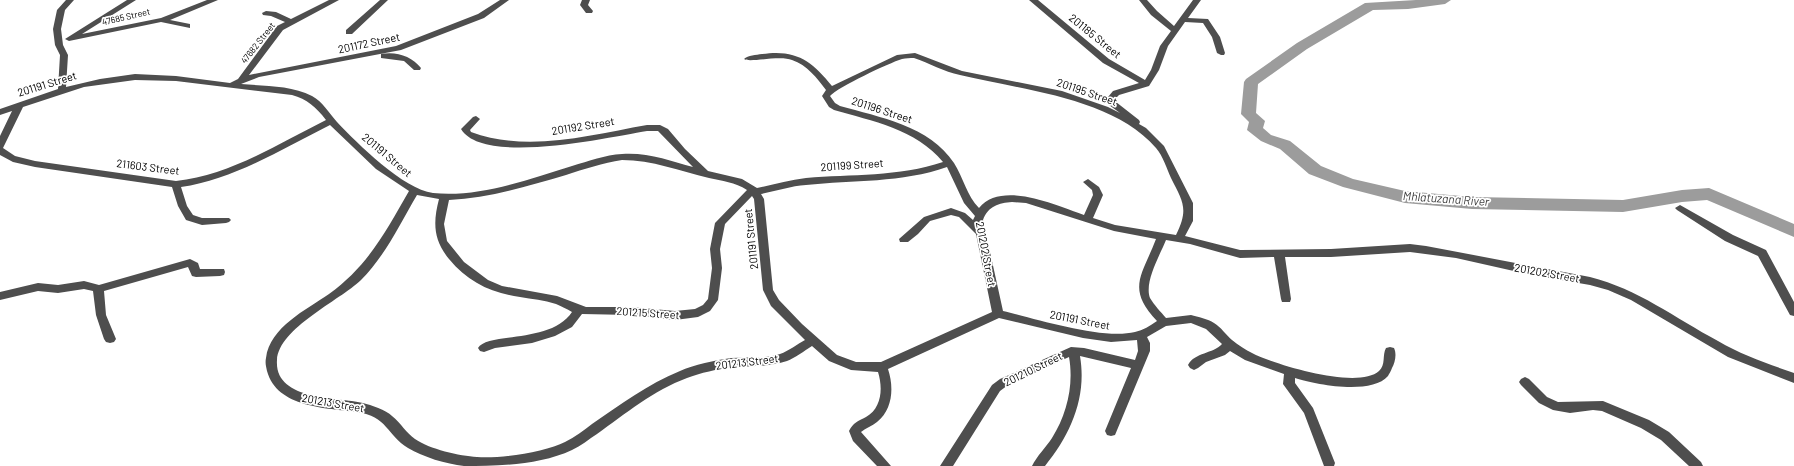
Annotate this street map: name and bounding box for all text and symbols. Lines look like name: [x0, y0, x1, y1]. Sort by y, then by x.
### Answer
street label: 47685 Street: [101, 6, 151, 27]
street label: 201185 Street: [1067, 11, 1124, 61]
street label: 47682 Street: [238, 20, 277, 66]
street label: 201172 Street: [337, 30, 401, 55]
street label: 201191 Street: [16, 68, 78, 99]
street label: 201195 Street: [1055, 75, 1119, 108]
street label: 201196 Street: [850, 94, 914, 125]
street label: 201192 Street: [551, 114, 615, 137]
street label: 201191 Street: [360, 130, 415, 179]
street label: 211603 Street: [116, 156, 180, 177]
street label: 201199 Street: [820, 156, 884, 173]
water label: Mhlatuzana River: [1402, 188, 1490, 208]
street label: 201191 Street: [741, 208, 760, 270]
street label: 201202 Street: [974, 220, 999, 287]
street label: 201202 Street: [1514, 260, 1581, 285]
street label: 201215 Street: [616, 304, 680, 321]
street label: 201191 Street: [1049, 307, 1111, 332]
street label: 201210 Street: [1001, 349, 1064, 388]
street label: 201213 Street: [715, 351, 779, 372]
street label: 201213 Street: [301, 391, 365, 414]

